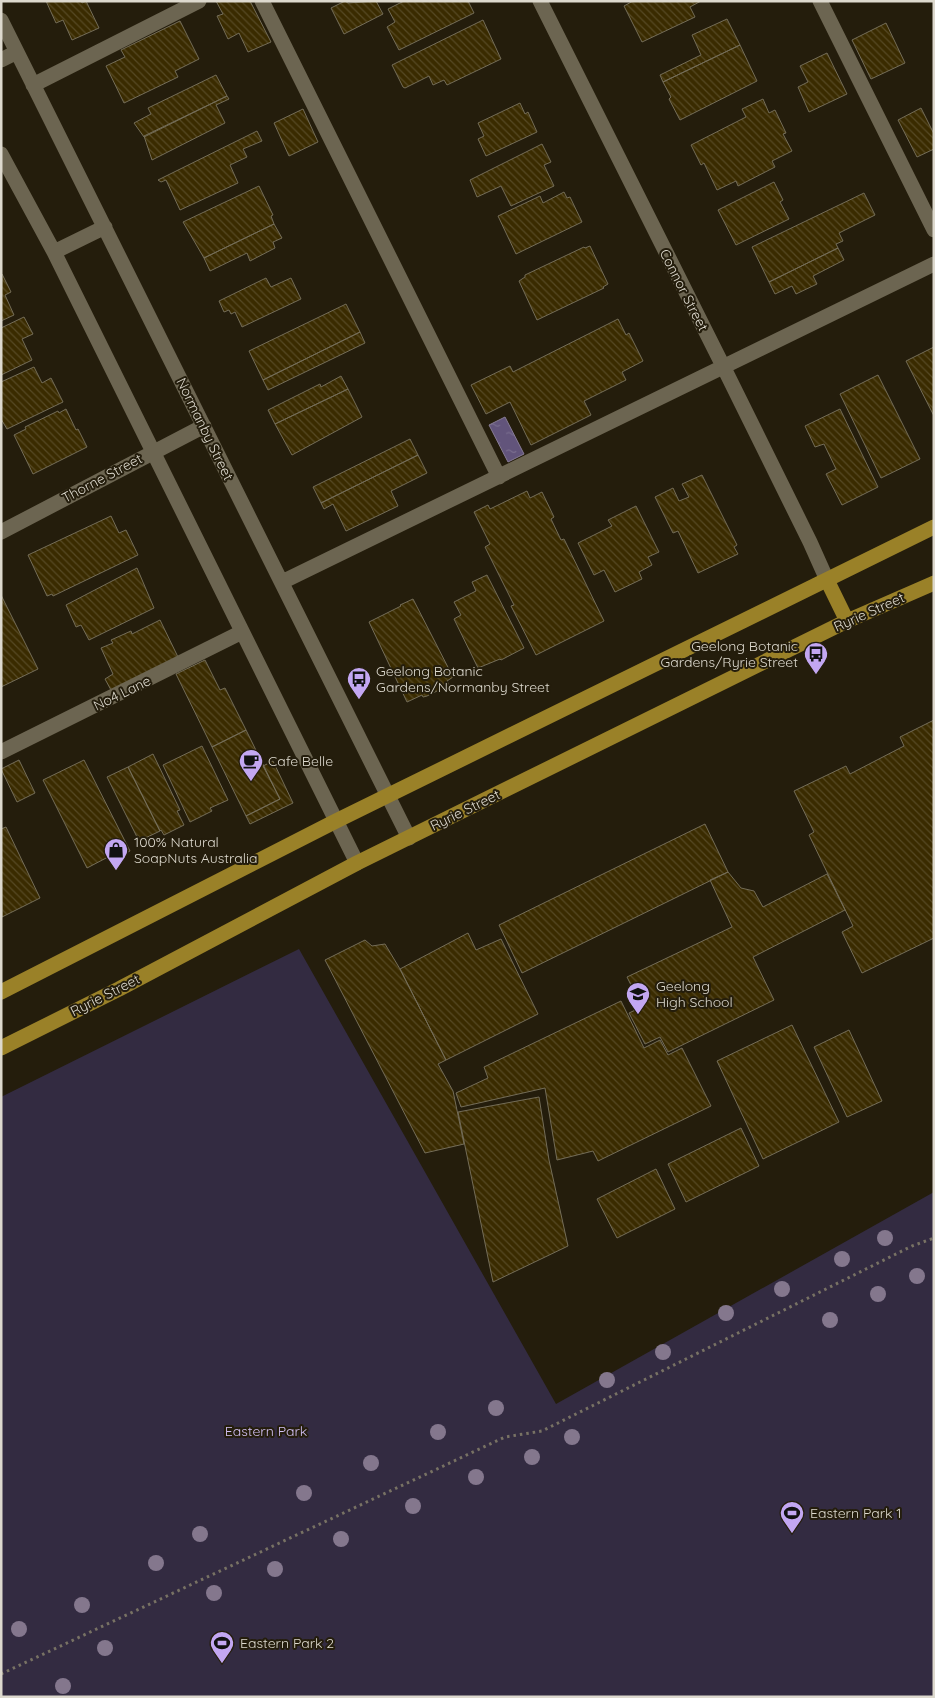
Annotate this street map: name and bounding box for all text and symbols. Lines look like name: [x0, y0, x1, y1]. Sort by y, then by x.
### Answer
street label: Connor Street: [656, 246, 712, 334]
street label: Normanby Street: [172, 375, 238, 483]
street label: Thorne Street: [59, 449, 145, 507]
street label: Ryrie Street: [831, 588, 907, 636]
place label: Geelong Botanic Gardens/Ryrie Street: [660, 637, 798, 671]
bus stop icon: Geelong Botanic Gardens/Ryrie Street: [803, 641, 829, 675]
place label: Geelong Botanic Gardens/Normanby Street: [376, 662, 550, 696]
bus stop icon: Geelong Botanic Gardens/Normanby Street: [346, 666, 372, 700]
street label: No4 Lane: [90, 671, 154, 715]
cafe icon: Cafe Belle: [238, 748, 264, 782]
place label: Cafe Belle: [268, 752, 333, 770]
street label: Ryrie Street: [427, 785, 503, 835]
place label: 100% Natural SoapNuts Australia: [134, 833, 257, 867]
shop icon: 100% Natural SoapNuts Australia: [103, 837, 129, 871]
street label: Ryrie Street: [67, 970, 143, 1020]
place label: Geelong High School: [656, 977, 733, 1011]
school or university icon: Geelong High School: [625, 981, 651, 1015]
park label: Eastern Park: [225, 1422, 307, 1440]
sports icon: Eastern Park 1: [779, 1500, 805, 1534]
place label: Eastern Park 1: [810, 1504, 902, 1522]
sports icon: Eastern Park 2: [209, 1630, 235, 1664]
place label: Eastern Park 2: [240, 1634, 334, 1652]

